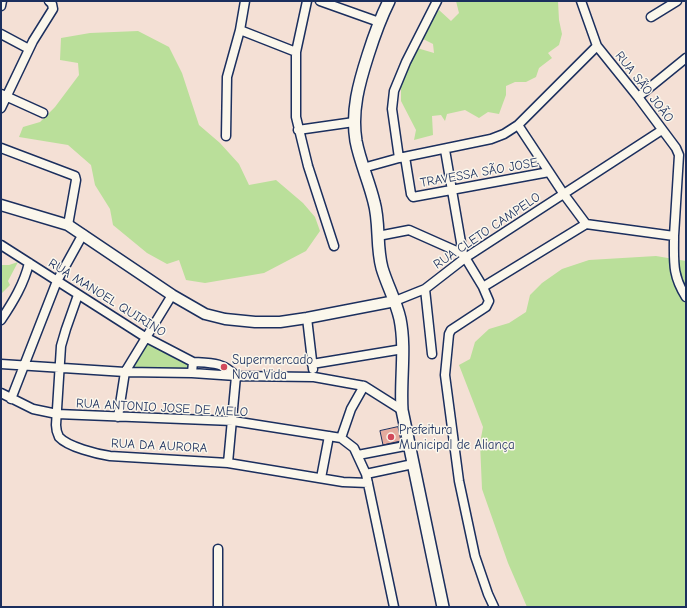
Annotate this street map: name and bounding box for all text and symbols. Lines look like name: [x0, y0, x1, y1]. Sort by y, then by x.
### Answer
street label: RUA SÃO JOÃO: [611, 48, 677, 126]
street label: TRAVESSA SÃO JOSE: [419, 155, 539, 191]
street label: RUA CLETO CAMPELO: [431, 189, 543, 273]
street label: RUA MANOEL QUIRINO: [45, 255, 169, 341]
place label: Supermercado Nova Vida: [232, 352, 313, 383]
marker: Supermercado Nova Vida: [219, 362, 229, 372]
street label: RUA ANTONIO JOSE DE MELO: [76, 396, 248, 420]
place label: Prefeitura Municipal de Aliança: [399, 422, 515, 453]
marker: Prefeitura Municipal de Aliança: [386, 432, 396, 442]
street label: RUA DA AURORA: [110, 436, 208, 456]

